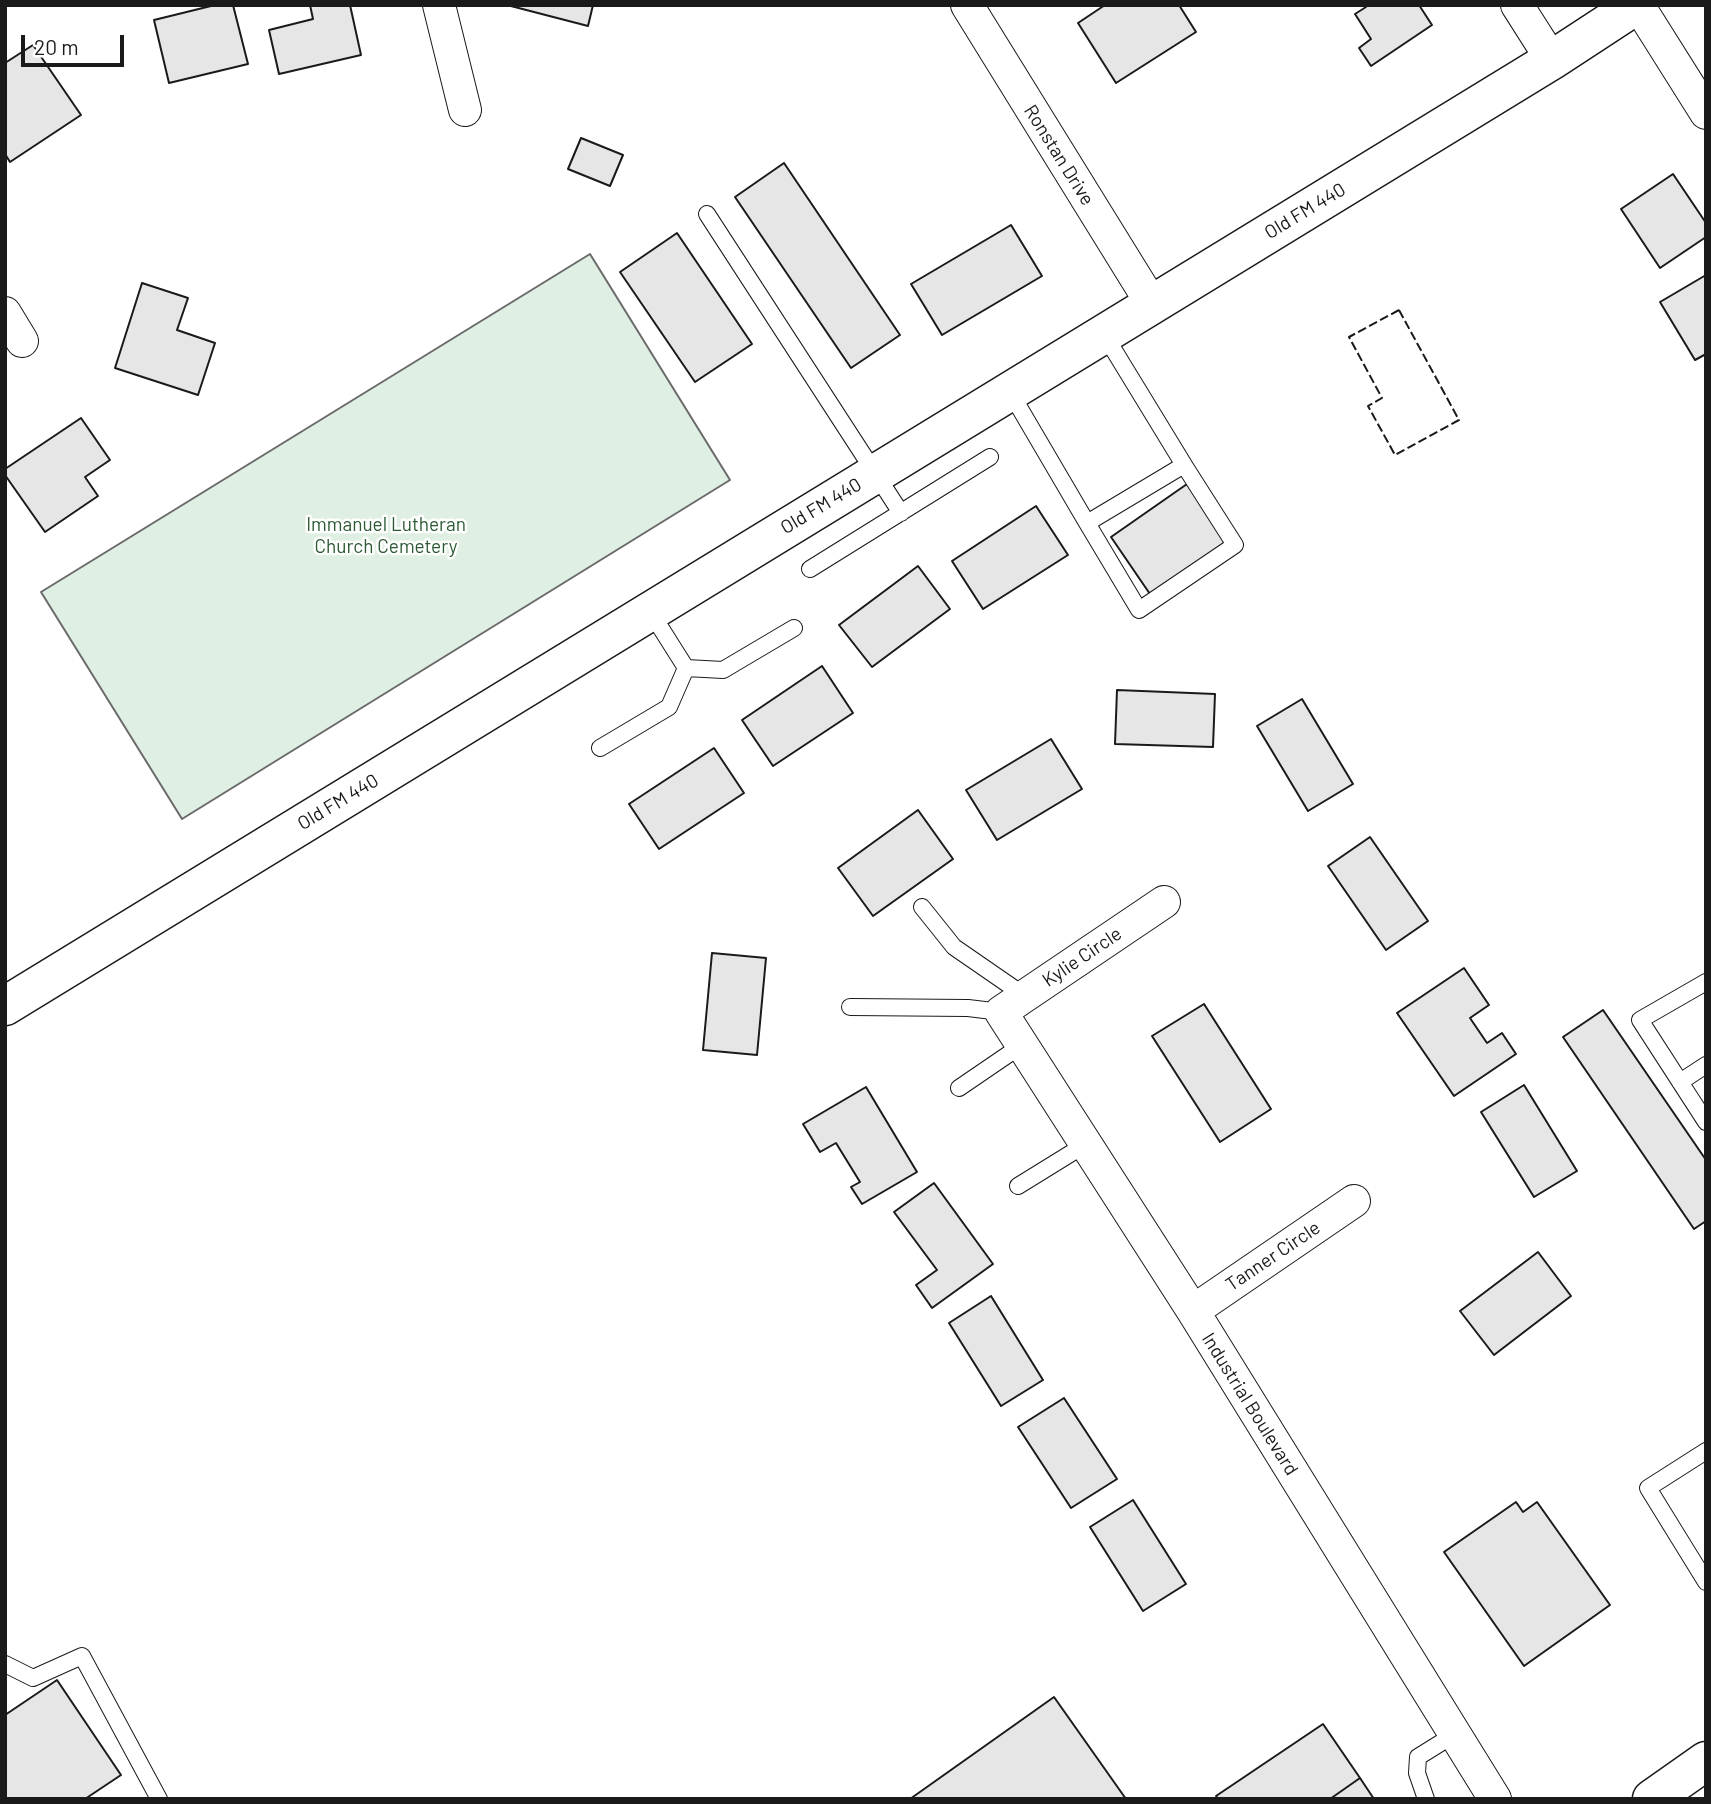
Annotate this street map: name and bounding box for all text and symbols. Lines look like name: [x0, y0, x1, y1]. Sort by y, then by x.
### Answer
scale bar: [24, 21, 128, 65]
text: 20 m: [34, 34, 79, 59]
street label: Ronstan Drive: [1019, 100, 1099, 210]
street label: Old FM 440: [1260, 178, 1350, 244]
street label: Old FM 440: [776, 473, 866, 539]
park label: Immanuel Lutheran Church Cemetery: [306, 514, 466, 558]
street label: Old FM 440: [293, 769, 383, 835]
street label: Kylie Circle: [1038, 922, 1126, 992]
street label: Tanner Circle: [1221, 1216, 1325, 1296]
street label: Industrial Boulevard: [1197, 1329, 1303, 1479]

